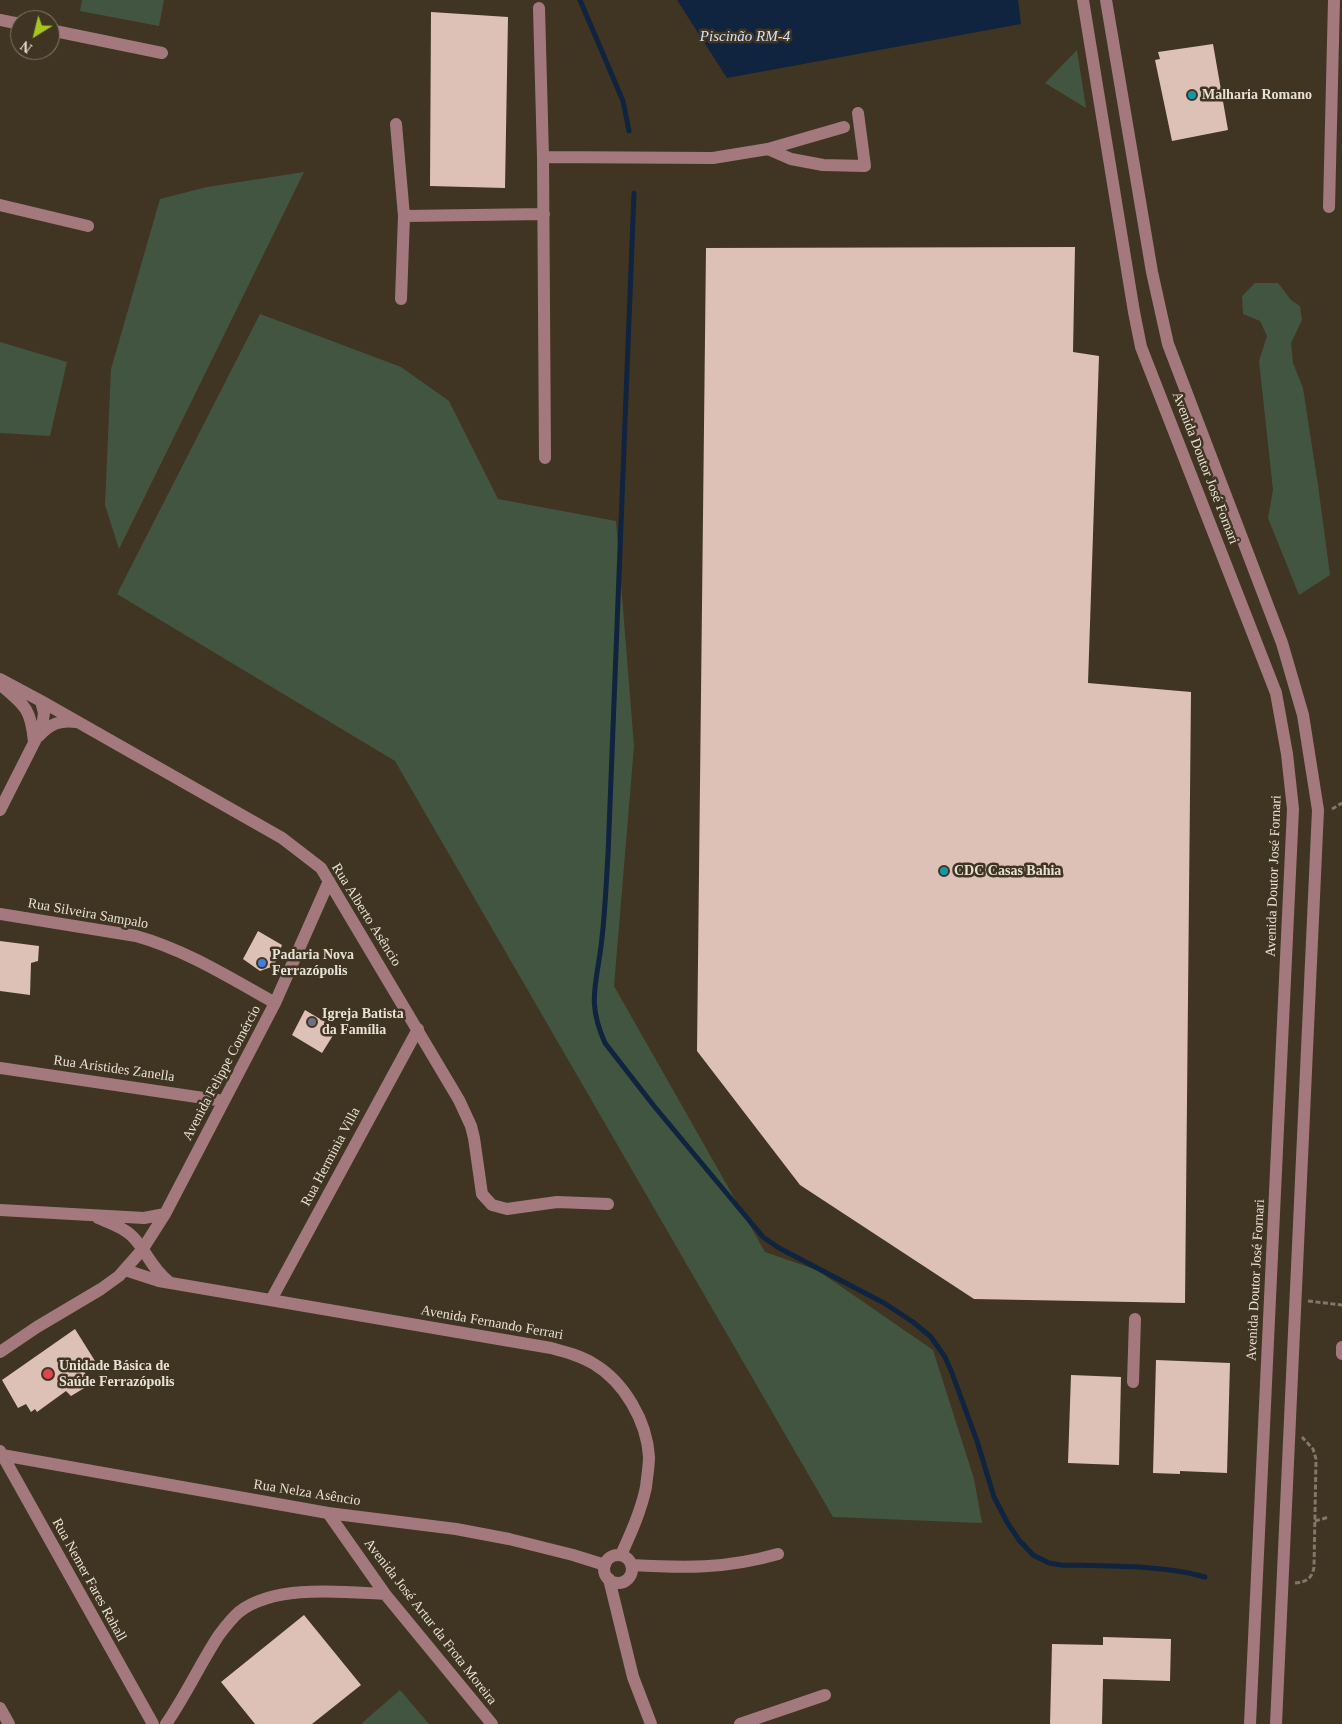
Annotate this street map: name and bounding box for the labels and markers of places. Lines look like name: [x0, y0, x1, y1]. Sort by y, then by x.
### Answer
place label: Malharia Romano: [1202, 87, 1312, 103]
marker: Malharia Romano: [1186, 89, 1198, 101]
place label: CDC Casas Bahia: [954, 863, 1061, 879]
marker: CDC Casas Bahia: [938, 865, 950, 877]
place label: Padaria Nova Ferrazópolis: [272, 947, 354, 980]
marker: Padaria Nova Ferrazópolis: [256, 957, 268, 969]
place label: Igreja Batista da Família: [322, 1006, 404, 1038]
marker: Igreja Batista da Família: [306, 1016, 318, 1028]
place label: Unidade Básica de Saúde Ferrazópolis: [59, 1358, 174, 1390]
marker: Unidade Básica de Saúde Ferrazópolis: [41, 1367, 55, 1381]

